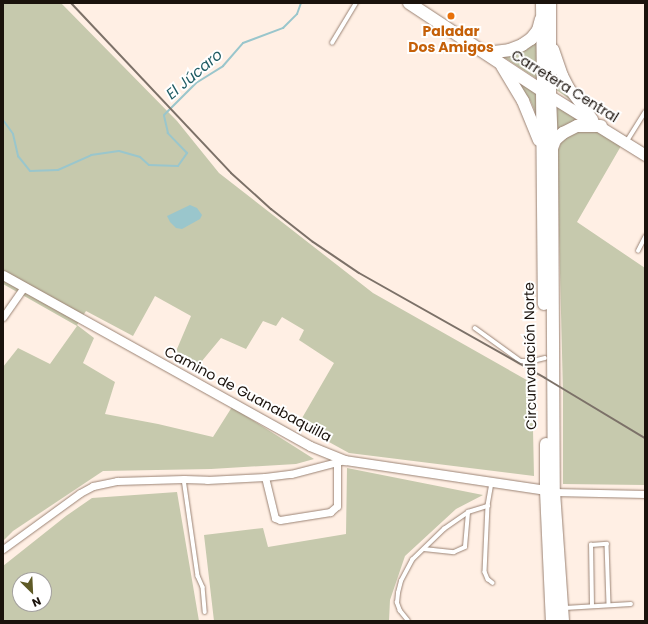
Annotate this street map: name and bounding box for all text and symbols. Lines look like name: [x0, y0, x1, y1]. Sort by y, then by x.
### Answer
marker: Paladar Dos Amigos: [446, 11, 456, 21]
place label: Paladar Dos Amigos: [408, 23, 494, 56]
water label: El Júcaro: [162, 45, 226, 103]
street label: Carretera Central: [508, 46, 622, 126]
street label: Circunvalación Norte: [520, 282, 540, 430]
street label: Camino de Guanabaquilla: [162, 343, 334, 445]
north arrow: [12, 572, 52, 612]
text: N: [29, 593, 44, 611]

